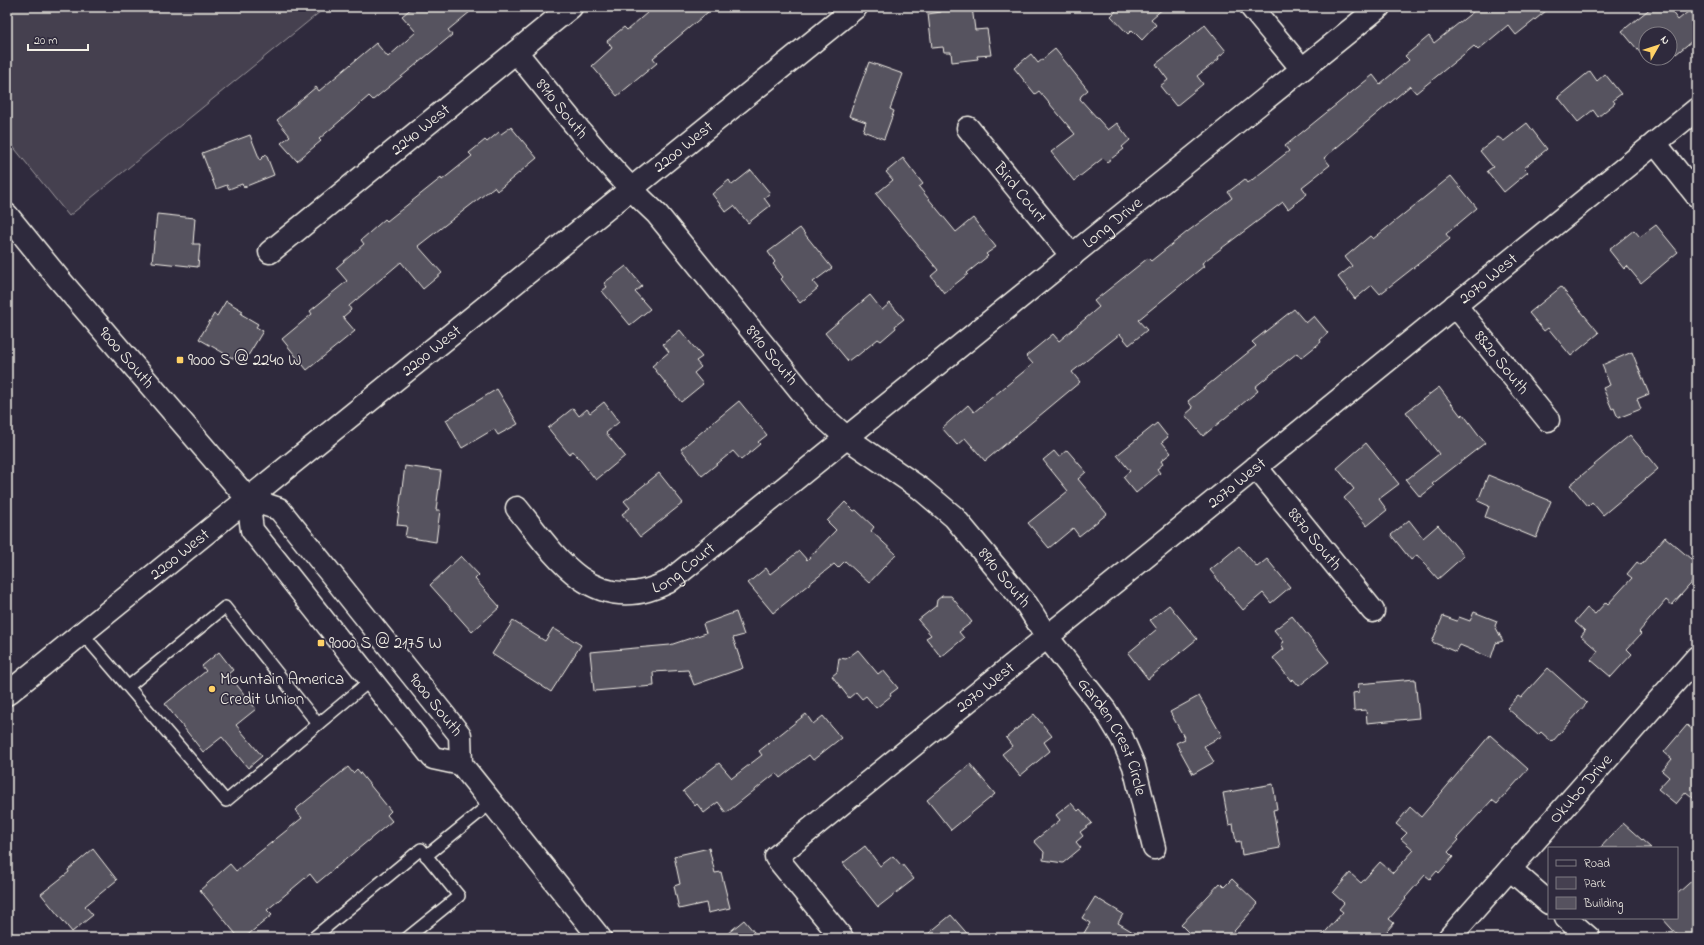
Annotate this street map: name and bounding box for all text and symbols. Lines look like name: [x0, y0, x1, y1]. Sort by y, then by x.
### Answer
scale bar: [28, 26, 88, 52]
north arrow: [1638, 26, 1678, 66]
text: 20 m: [34, 32, 57, 50]
text: N: [1656, 32, 1674, 48]
street label: 8910 South: [530, 73, 594, 145]
street label: 2240 West: [385, 97, 456, 162]
street label: 2200 West: [648, 114, 719, 179]
street label: Bird Court: [987, 156, 1053, 229]
street label: Long Drive: [1077, 190, 1148, 255]
street label: 2070 West: [1453, 247, 1523, 310]
street label: 2200 West: [396, 318, 467, 383]
street label: 8910 South: [740, 320, 804, 391]
street label: 9000 South: [93, 321, 160, 394]
street label: 8820 South: [1468, 325, 1535, 400]
place label: 9000 S @ 2240 W: [188, 348, 301, 373]
marker: 9000 S @ 2240 W: [175, 355, 185, 365]
street label: 2070 West: [1202, 451, 1272, 514]
street label: 8870 South: [1281, 502, 1348, 576]
street label: 2200 West: [144, 522, 215, 586]
street label: Long Court: [648, 536, 721, 600]
street label: 8910 South: [972, 542, 1037, 613]
place label: 9000 S @ 2175 W: [329, 631, 442, 656]
marker: 9000 S @ 2175 W: [316, 638, 326, 648]
street label: 2070 West: [950, 655, 1020, 719]
place label: Mountain America Credit Union: [220, 667, 344, 712]
street label: 9000 South: [403, 668, 469, 742]
street label: Garden Crest Circle: [1071, 672, 1153, 798]
marker: Mountain America Credit Union: [207, 684, 217, 694]
street label: Okubo Drive: [1543, 748, 1619, 829]
legend: [1548, 847, 1678, 919]
text: Road: [1584, 855, 1610, 873]
text: Park: [1584, 875, 1606, 893]
text: Building: [1583, 895, 1623, 914]

